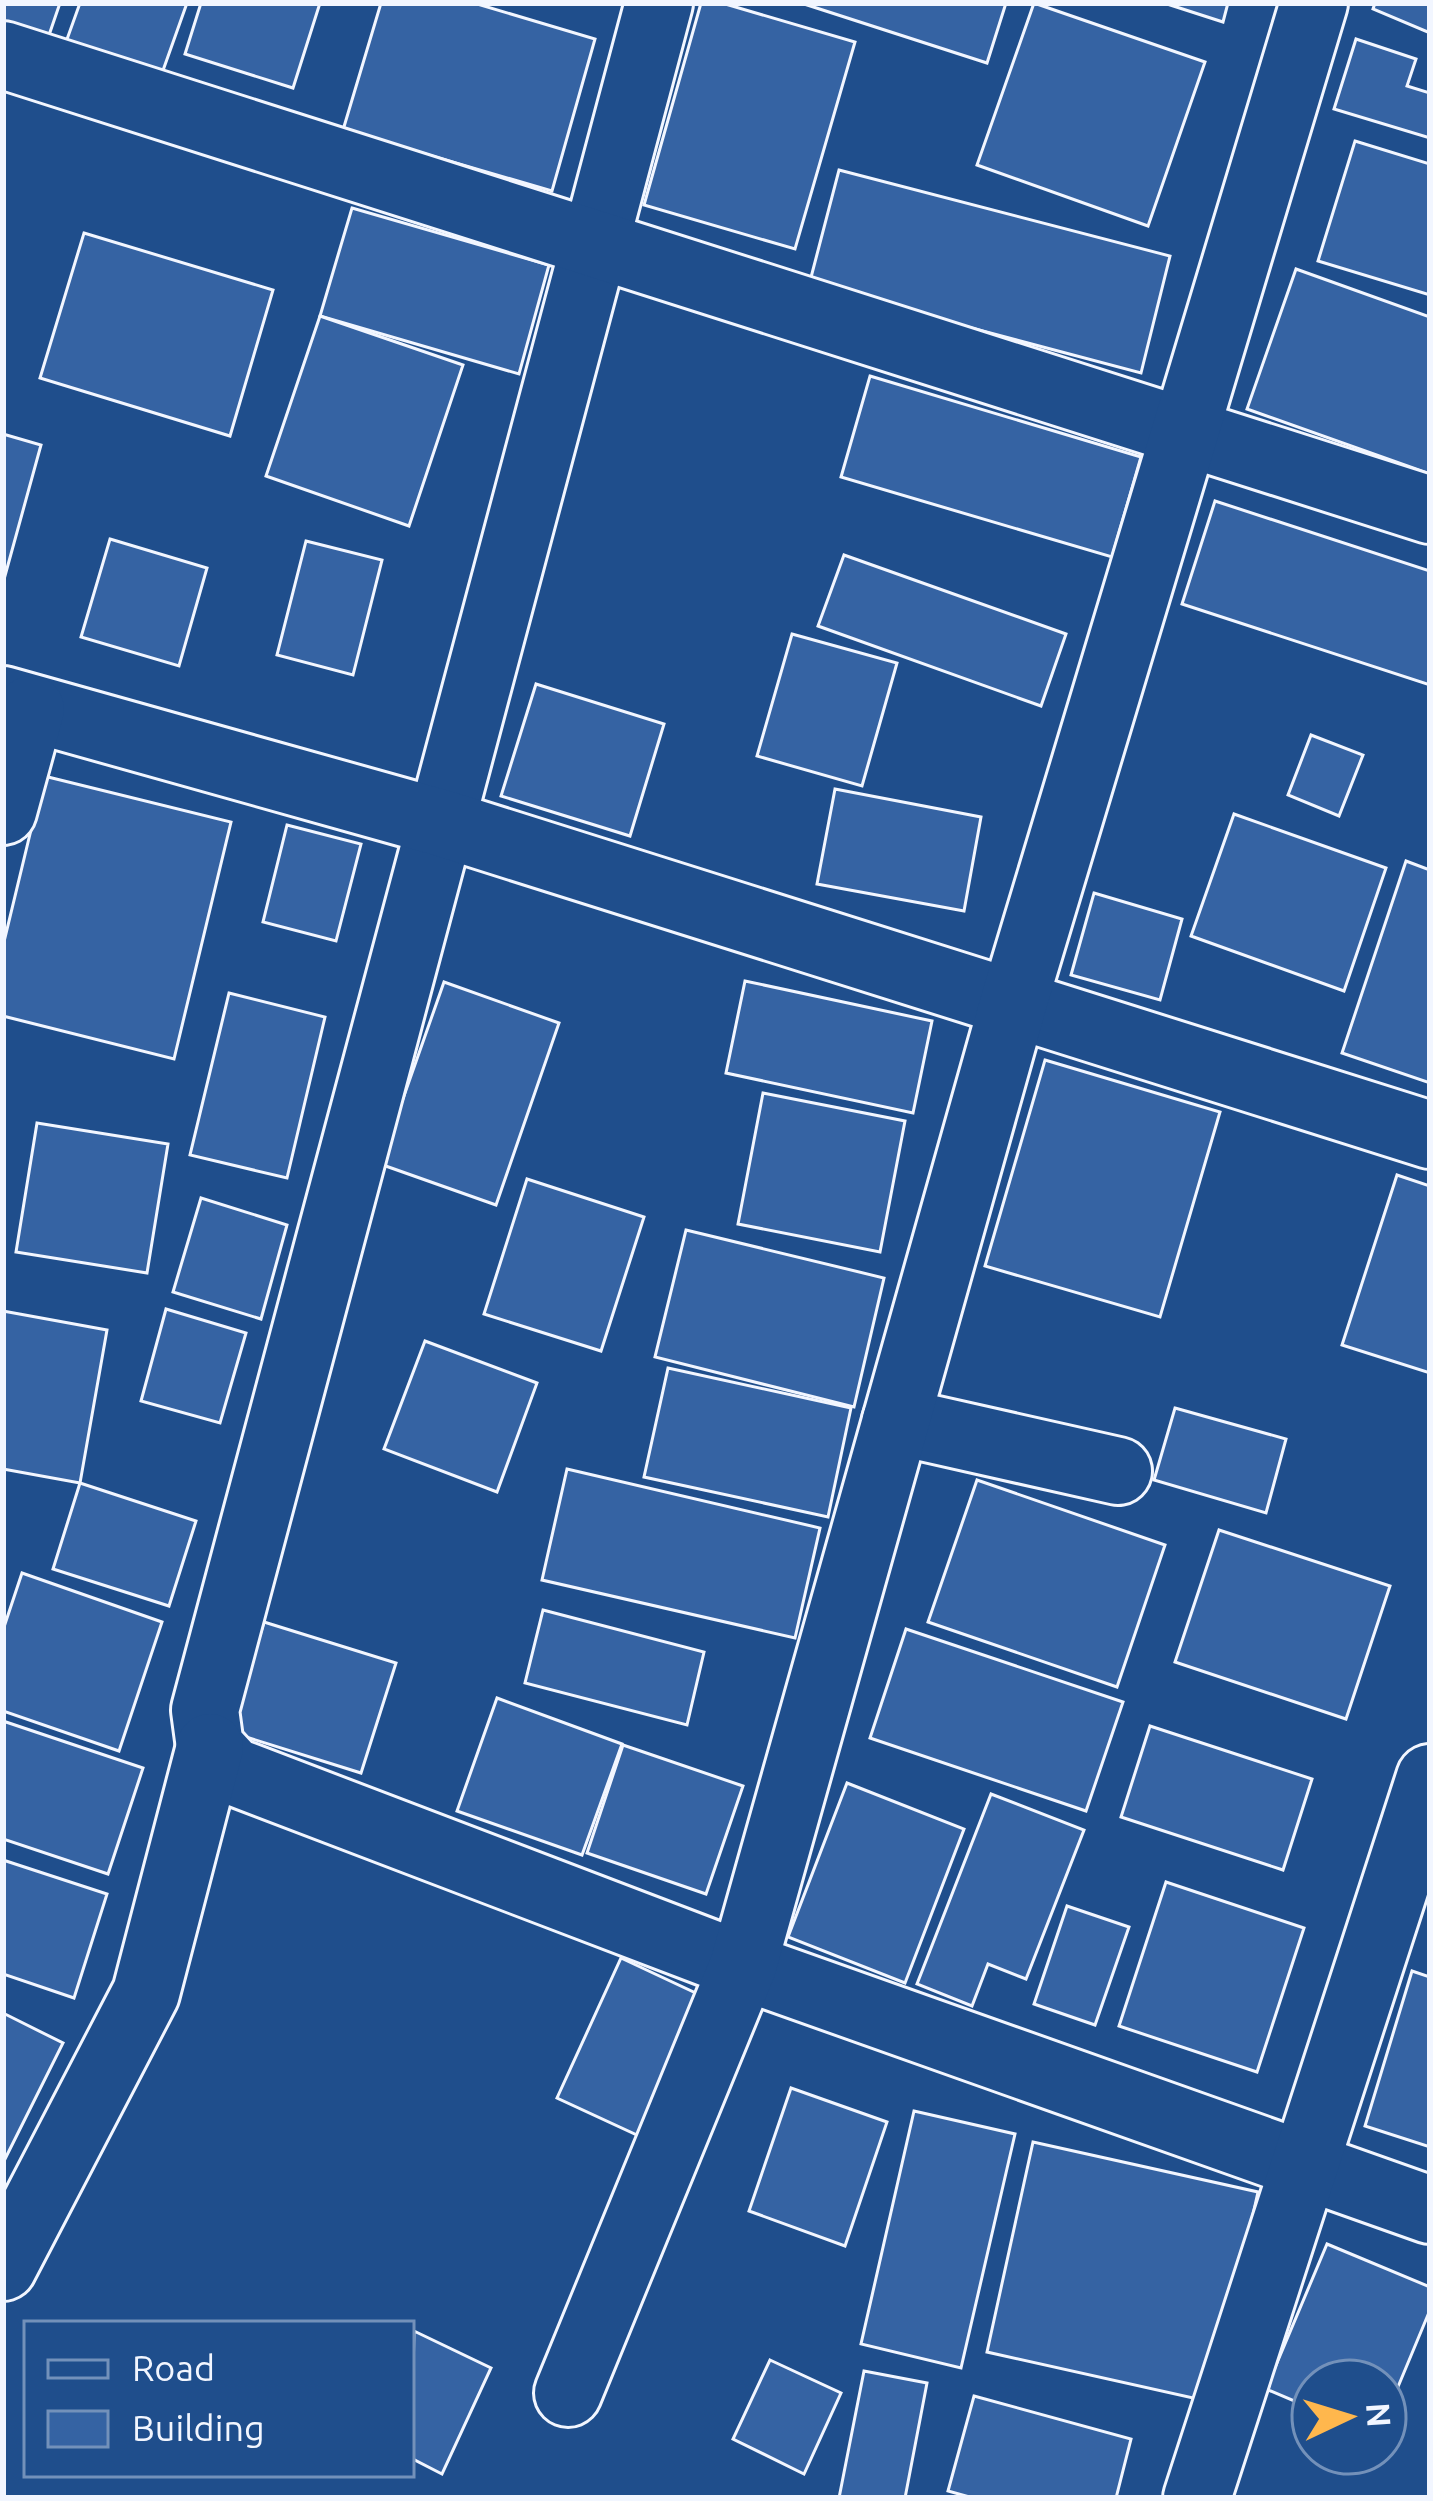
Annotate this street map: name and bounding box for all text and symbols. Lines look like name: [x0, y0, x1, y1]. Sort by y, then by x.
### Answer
legend: [24, 2321, 414, 2477]
text: Road: [132, 2347, 215, 2388]
north arrow: [1289, 2357, 1409, 2477]
text: N: [1360, 2401, 1399, 2428]
text: Building: [132, 2407, 265, 2448]

